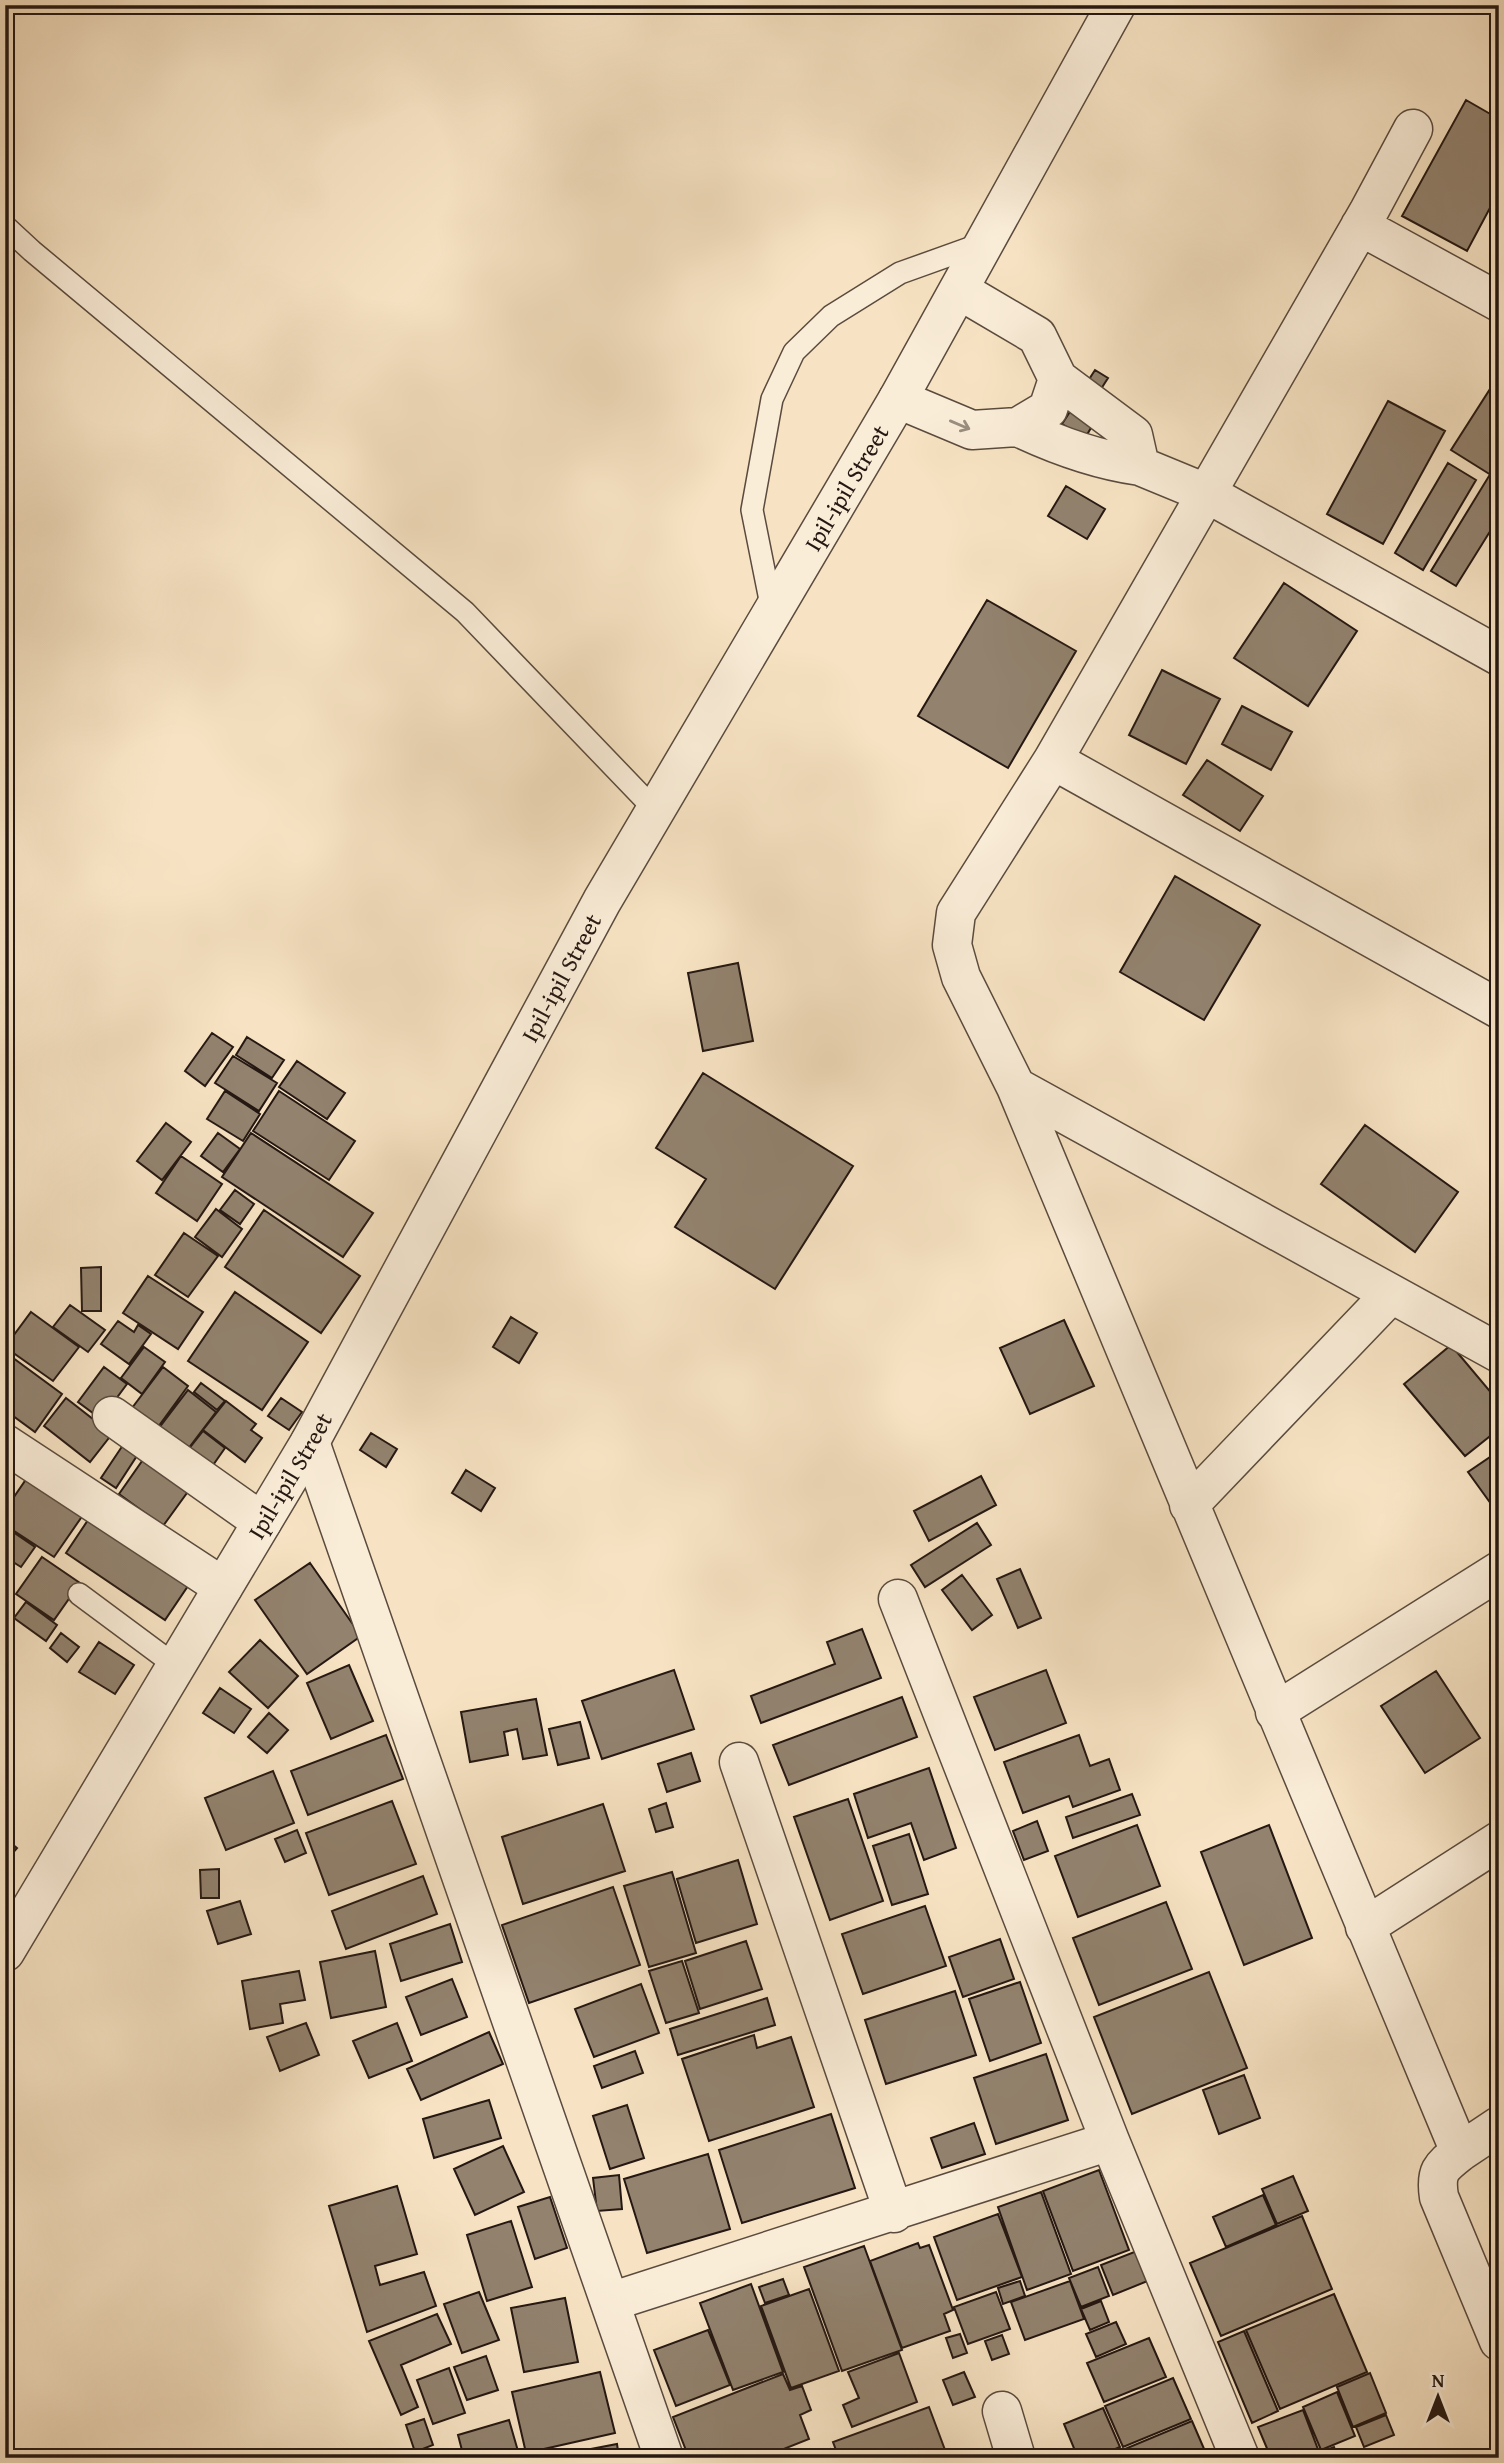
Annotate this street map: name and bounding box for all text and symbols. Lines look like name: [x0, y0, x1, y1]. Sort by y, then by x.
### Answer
street label: Ipil-ipil Street: [795, 417, 897, 557]
one-way arrow: [949, 420, 971, 433]
street label: Ipil-ipil Street: [512, 907, 610, 1048]
street label: Ipil-ipil Street: [239, 1406, 341, 1545]
north arrow: [1402, 2362, 1472, 2432]
text: N: [1432, 2366, 1445, 2394]

